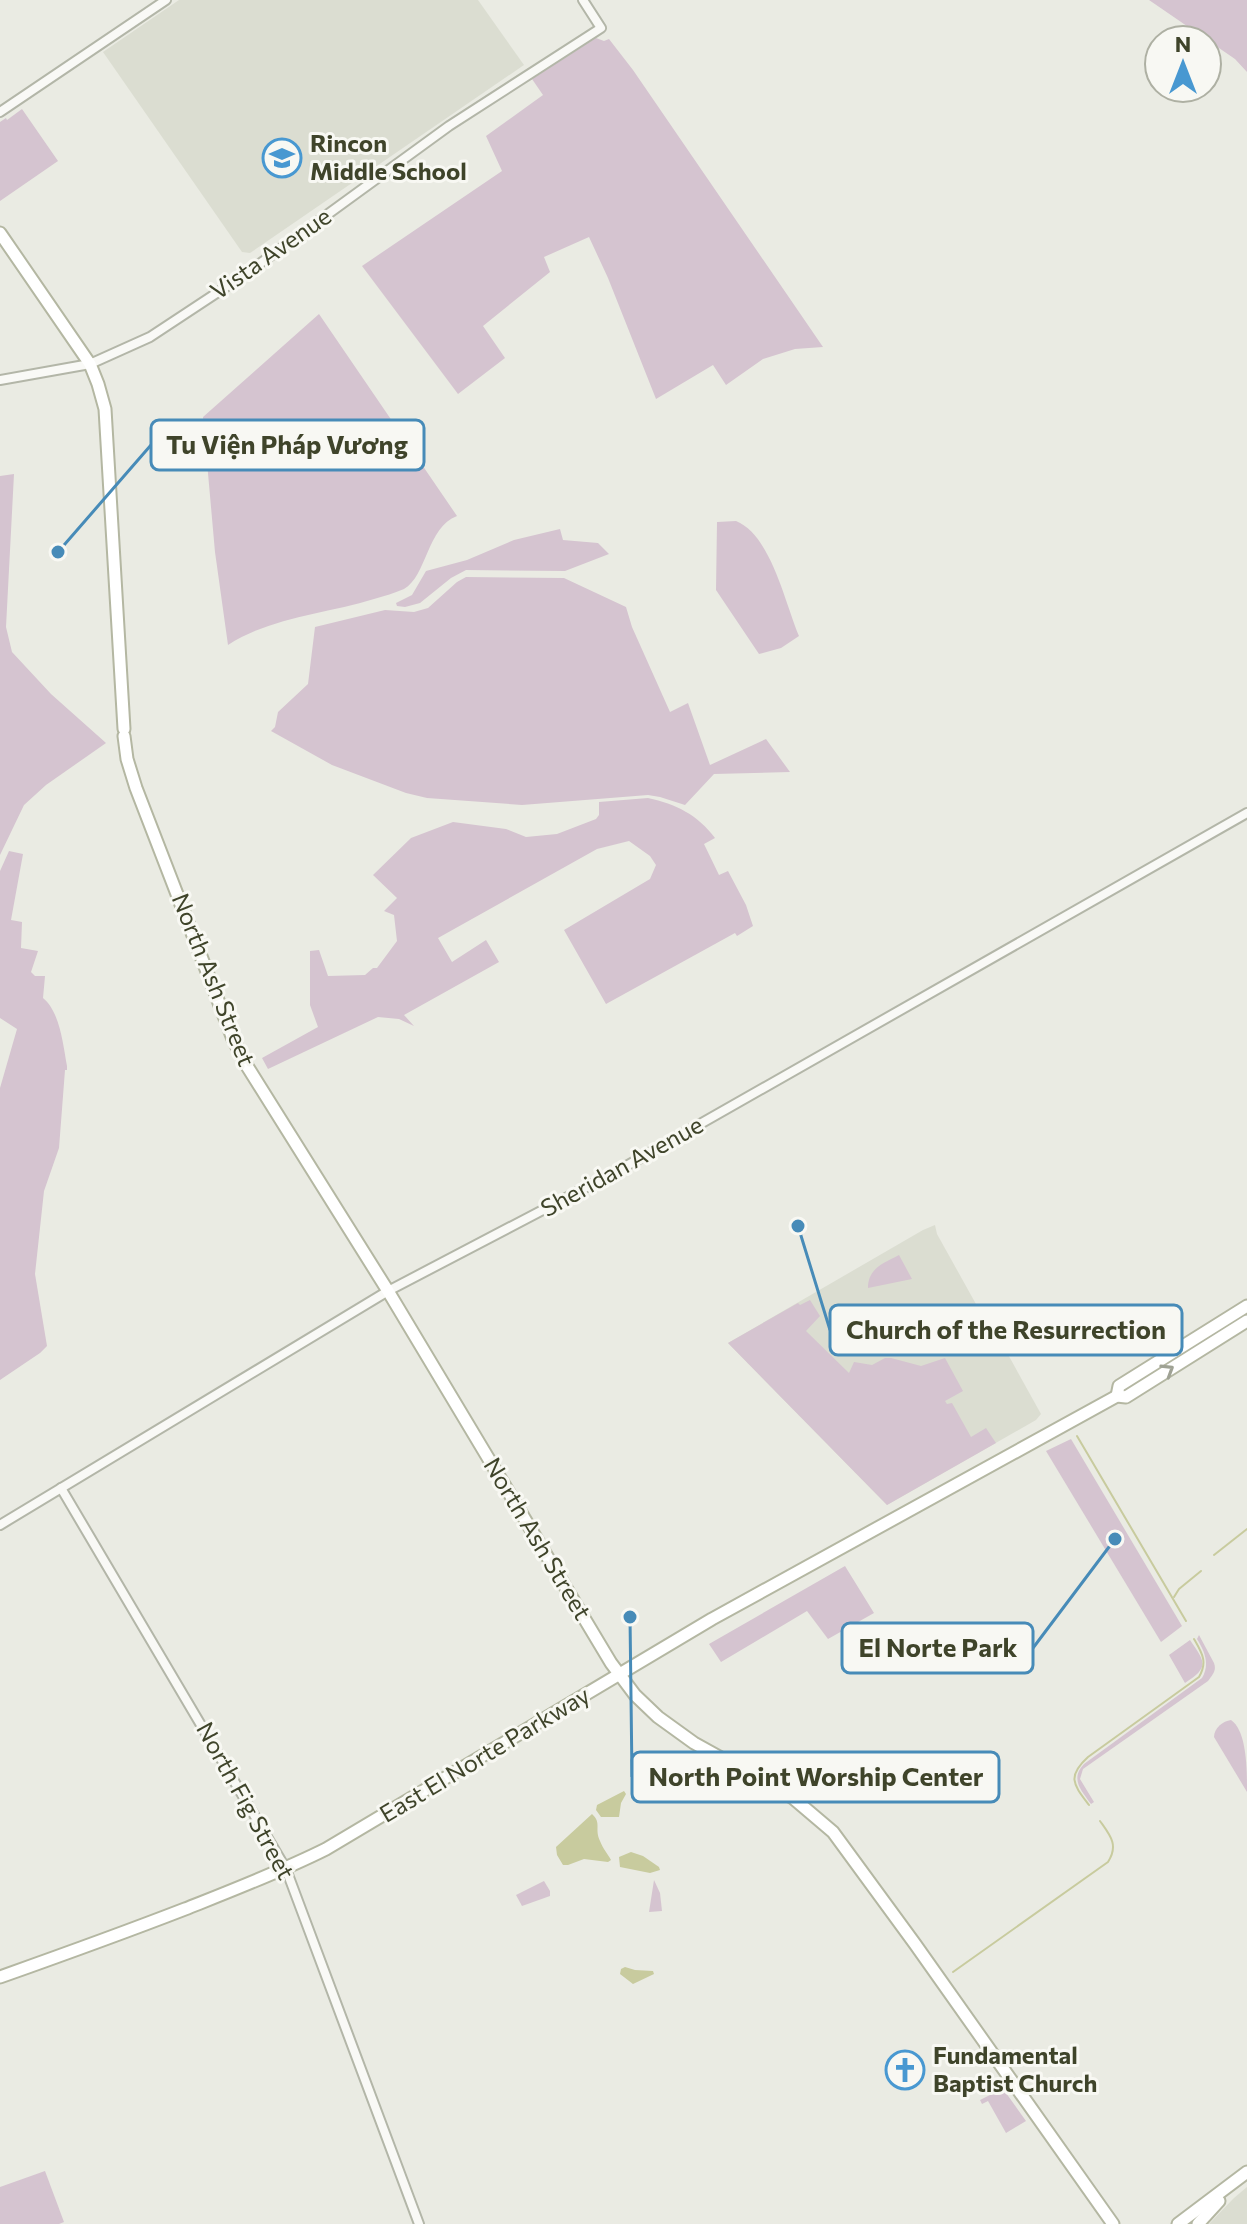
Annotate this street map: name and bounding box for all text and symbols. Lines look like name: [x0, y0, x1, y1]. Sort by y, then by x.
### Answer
north arrow: [1143, 24, 1223, 104]
text: N: [1175, 30, 1191, 57]
place label: Rincon Middle School: [310, 128, 467, 185]
school or university icon: Rincon Middle School: [261, 137, 303, 179]
street label: Vista Avenue: [204, 201, 336, 305]
callout: Tu Viện Pháp Vương: [151, 420, 424, 470]
text: Tu Viện Pháp Vương: [166, 428, 408, 460]
street label: North Ash Street: [167, 889, 262, 1070]
street label: Sheridan Avenue: [535, 1109, 707, 1222]
callout: Church of the Resurrection: [830, 1305, 1182, 1355]
text: Church of the Resurrection: [846, 1313, 1166, 1344]
one-way arrow: [1160, 1364, 1174, 1379]
street label: North Ash Street: [479, 1452, 598, 1625]
callout: El Norte Park: [842, 1623, 1033, 1673]
text: El Norte Park: [858, 1631, 1018, 1662]
street label: East El Norte Parkway: [374, 1680, 594, 1828]
street label: North Fig Street: [191, 1716, 302, 1884]
callout: North Point Worship Center: [632, 1752, 999, 1802]
text: North Point Worship Center: [649, 1760, 984, 1791]
place label: Fundamental Baptist Church: [933, 2040, 1097, 2097]
church icon: Fundamental Baptist Church: [884, 2049, 926, 2091]

